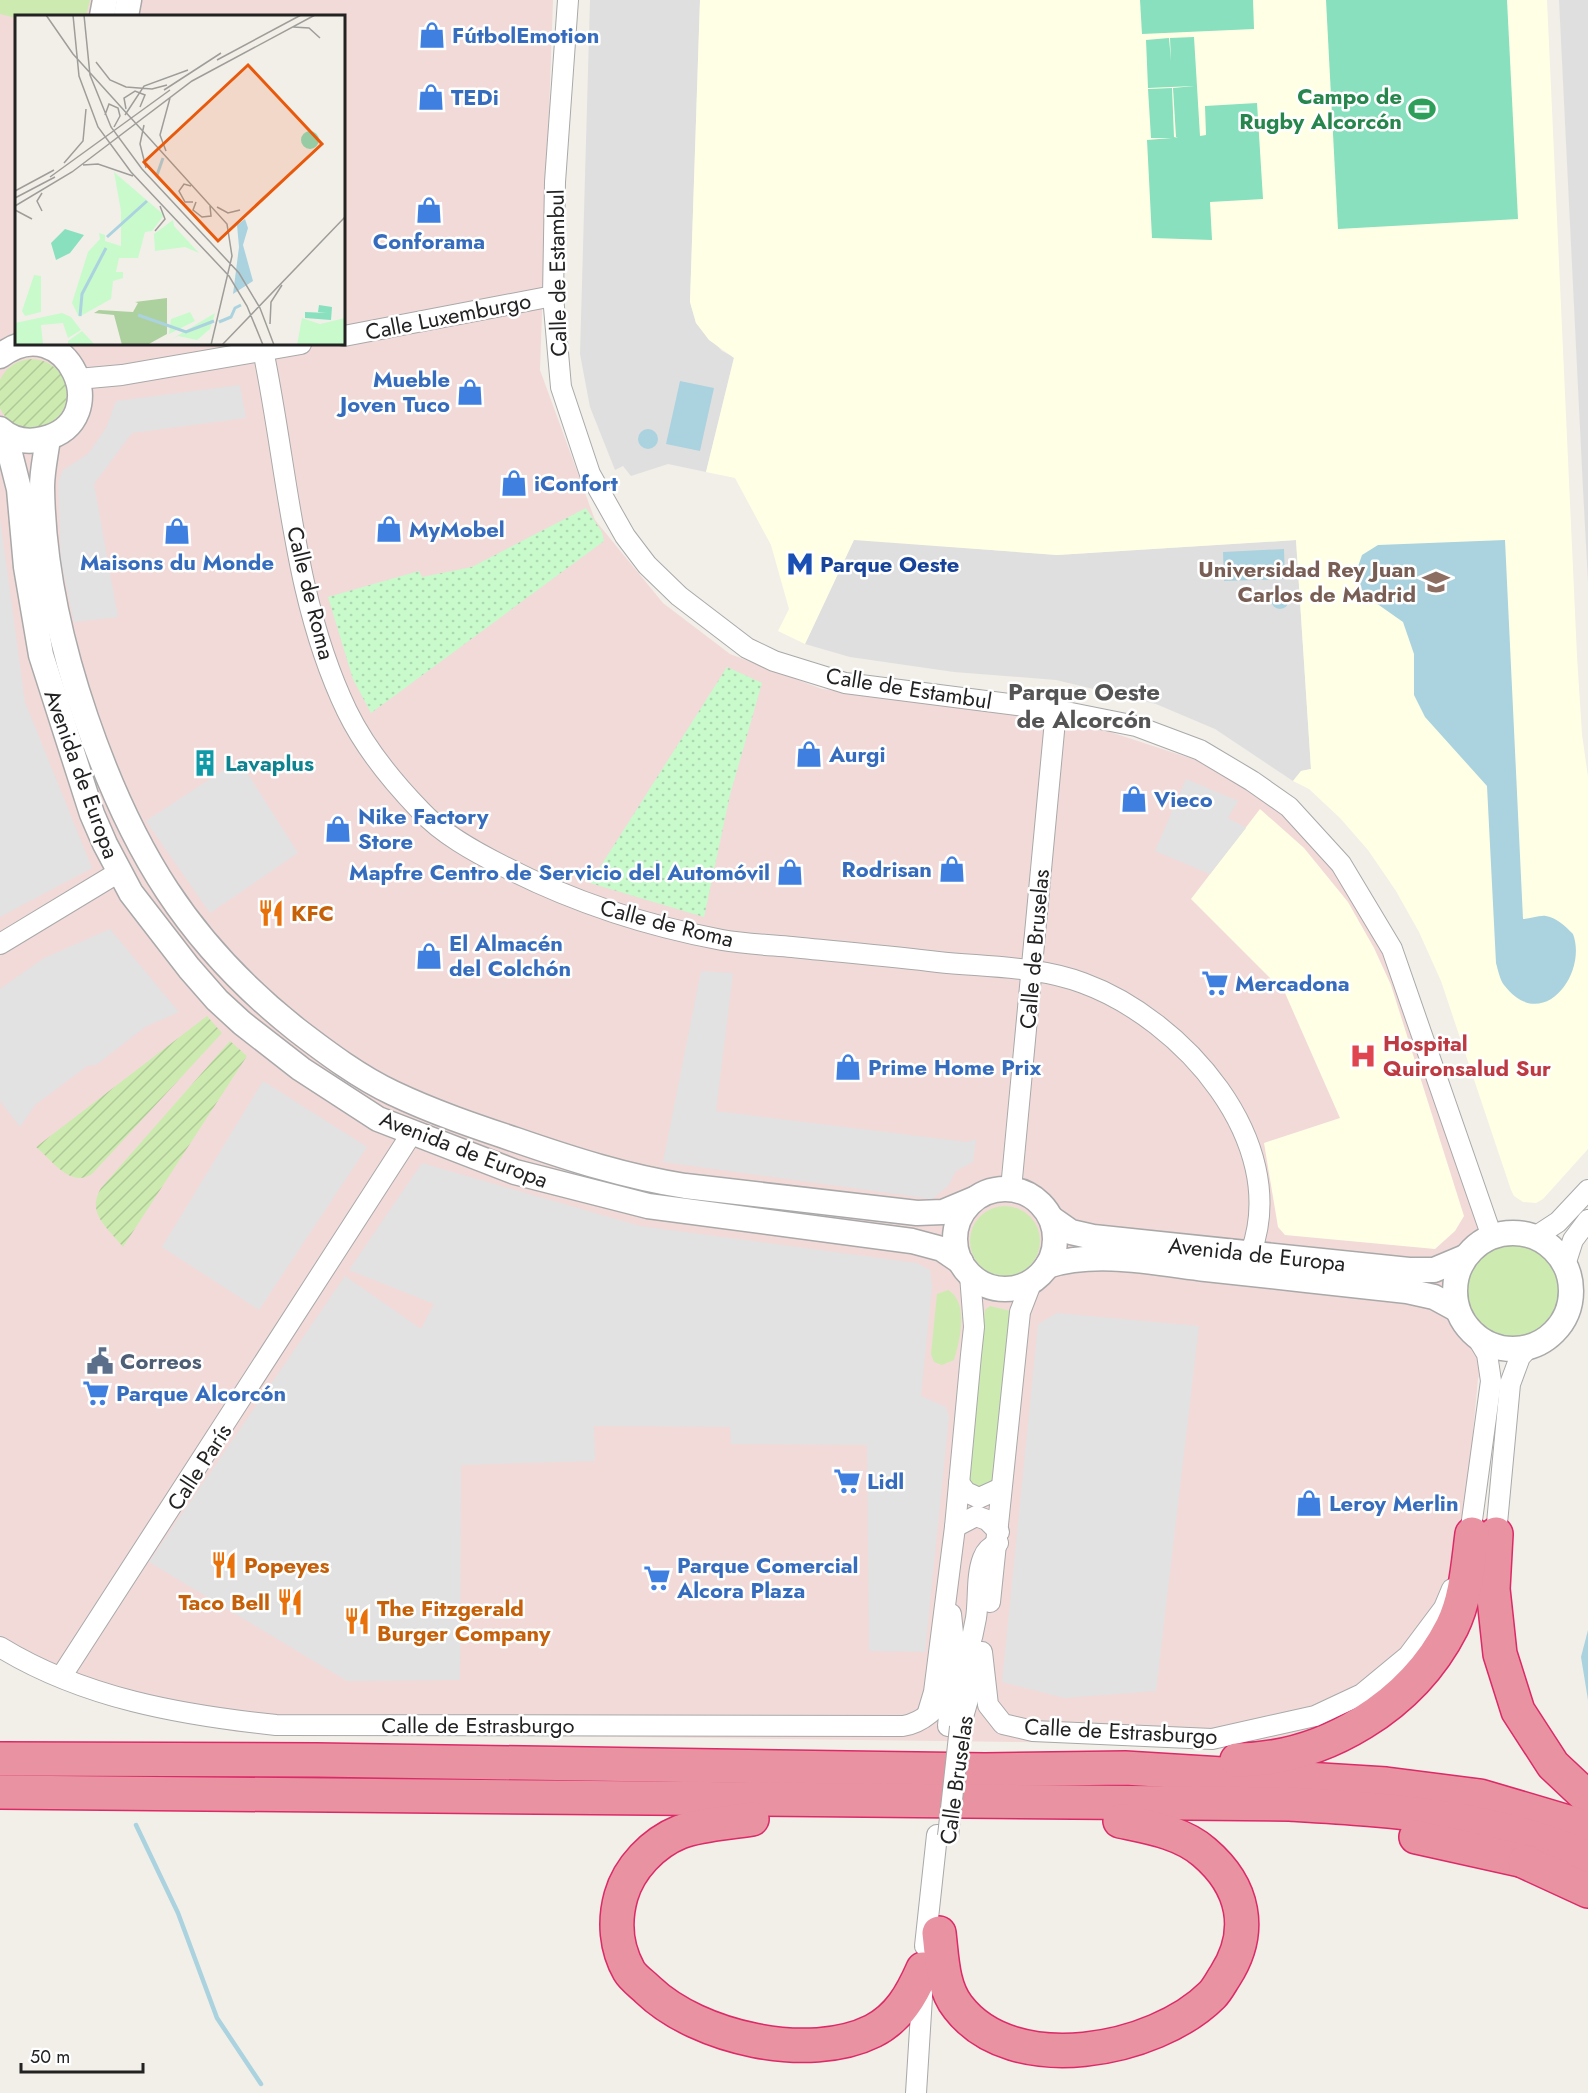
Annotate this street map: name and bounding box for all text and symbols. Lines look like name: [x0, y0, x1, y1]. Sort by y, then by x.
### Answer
inset map: [15, 15, 345, 345]
place label: FútbolEmotion: [452, 19, 599, 51]
shop icon: FútbolEmotion: [417, 20, 447, 50]
place label: Campo de Rugby Alcorcón: [1239, 80, 1402, 137]
place label: TEDi: [451, 81, 499, 113]
shop icon: TEDi: [416, 82, 446, 112]
sports icon: Campo de Rugby Alcorcón: [1407, 94, 1437, 124]
street label: Calle de Estambul: [540, 189, 574, 357]
shop icon: Conforama: [414, 195, 444, 225]
place label: Conforama: [373, 225, 485, 257]
street label: Calle Luxemburgo: [362, 284, 534, 348]
place label: Mueble Joven Tuco: [336, 363, 450, 420]
shop icon: Mueble Joven Tuco: [455, 377, 485, 407]
place label: iConfort: [534, 467, 618, 499]
shop icon: iConfort: [499, 468, 529, 498]
place label: MyMobel: [409, 513, 505, 545]
shop icon: MyMobel: [374, 514, 404, 544]
shop icon: Maisons du Monde: [162, 516, 192, 546]
street label: Calle de Roma: [279, 523, 343, 663]
place label: Maisons du Monde: [80, 546, 274, 578]
place label: Parque Oeste: [820, 548, 959, 580]
metro station icon: Parque Oeste: [785, 549, 815, 579]
place label: Universidad Rey Juan Carlos de Madrid: [1198, 553, 1416, 610]
school or university icon: Universidad Rey Juan Carlos de Madrid: [1421, 567, 1451, 597]
street label: Calle de Estambul: [824, 659, 994, 717]
district label: Parque Oeste de Alcorcón: [1008, 674, 1160, 737]
street label: Avenida de Europa: [37, 685, 127, 863]
place label: Aurgi: [828, 738, 886, 770]
shop icon: Aurgi: [794, 739, 824, 769]
place label: Lavaplus: [225, 747, 314, 779]
building icon: Lavaplus: [190, 748, 220, 778]
place label: Vieco: [1153, 783, 1213, 815]
shop icon: Vieco: [1119, 784, 1149, 814]
place label: Nike Factory Store: [358, 800, 489, 857]
shop icon: Nike Factory Store: [323, 814, 353, 844]
place label: Rodrisan: [842, 853, 932, 885]
shop icon: Rodrisan: [937, 854, 967, 884]
place label: Mapfre Centro de Servicio del Automóvil: [349, 856, 770, 888]
shop icon: Mapfre Centro de Servicio del Automóvil: [775, 857, 805, 887]
street label: Calle de Bruselas: [1011, 868, 1057, 1030]
street label: Calle de Roma: [597, 891, 737, 955]
place label: KFC: [291, 897, 334, 929]
restaurant icon: KFC: [256, 898, 286, 928]
place label: El Almacén del Colchón: [449, 927, 571, 984]
shop icon: El Almacén del Colchón: [414, 941, 444, 971]
place label: Mercadona: [1235, 967, 1350, 999]
supermarket icon: Mercadona: [1200, 968, 1230, 998]
place label: Hospital Quironsalud Sur: [1383, 1027, 1551, 1084]
hospital icon: Hospital Quironsalud Sur: [1348, 1041, 1378, 1071]
place label: Prime Home Prix: [868, 1051, 1042, 1083]
shop icon: Prime Home Prix: [833, 1052, 863, 1082]
street label: Avenida de Europa: [375, 1102, 553, 1196]
street label: Avenida de Europa: [1167, 1229, 1347, 1279]
place label: Correos: [120, 1345, 202, 1377]
public building icon: Correos: [85, 1346, 115, 1376]
place label: Parque Alcorcón: [116, 1377, 286, 1409]
supermarket icon: Parque Alcorcón: [81, 1378, 111, 1408]
street label: Calle París: [159, 1417, 239, 1517]
place label: Lidl: [867, 1465, 904, 1497]
supermarket icon: Lidl: [832, 1466, 862, 1496]
place label: Leroy Merlin: [1329, 1487, 1459, 1519]
shop icon: Leroy Merlin: [1294, 1488, 1324, 1518]
place label: Popeyes: [244, 1549, 330, 1581]
place label: Parque Comercial Alcora Plaza: [676, 1549, 859, 1606]
restaurant icon: Popeyes: [209, 1550, 239, 1580]
supermarket icon: Parque Comercial Alcora Plaza: [642, 1563, 672, 1593]
place label: Taco Bell: [178, 1586, 270, 1618]
restaurant icon: Taco Bell: [275, 1587, 305, 1617]
place label: The Fitzgerald Burger Company: [377, 1592, 551, 1649]
restaurant icon: The Fitzgerald Burger Company: [342, 1606, 372, 1636]
street label: Calle de Estrasburgo: [381, 1709, 575, 1741]
street label: Calle de Estrasburgo: [1024, 1710, 1218, 1752]
street label: Calle Bruselas: [931, 1713, 981, 1846]
scale bar: [21, 2036, 142, 2074]
text: 50 m: [30, 2044, 70, 2070]

